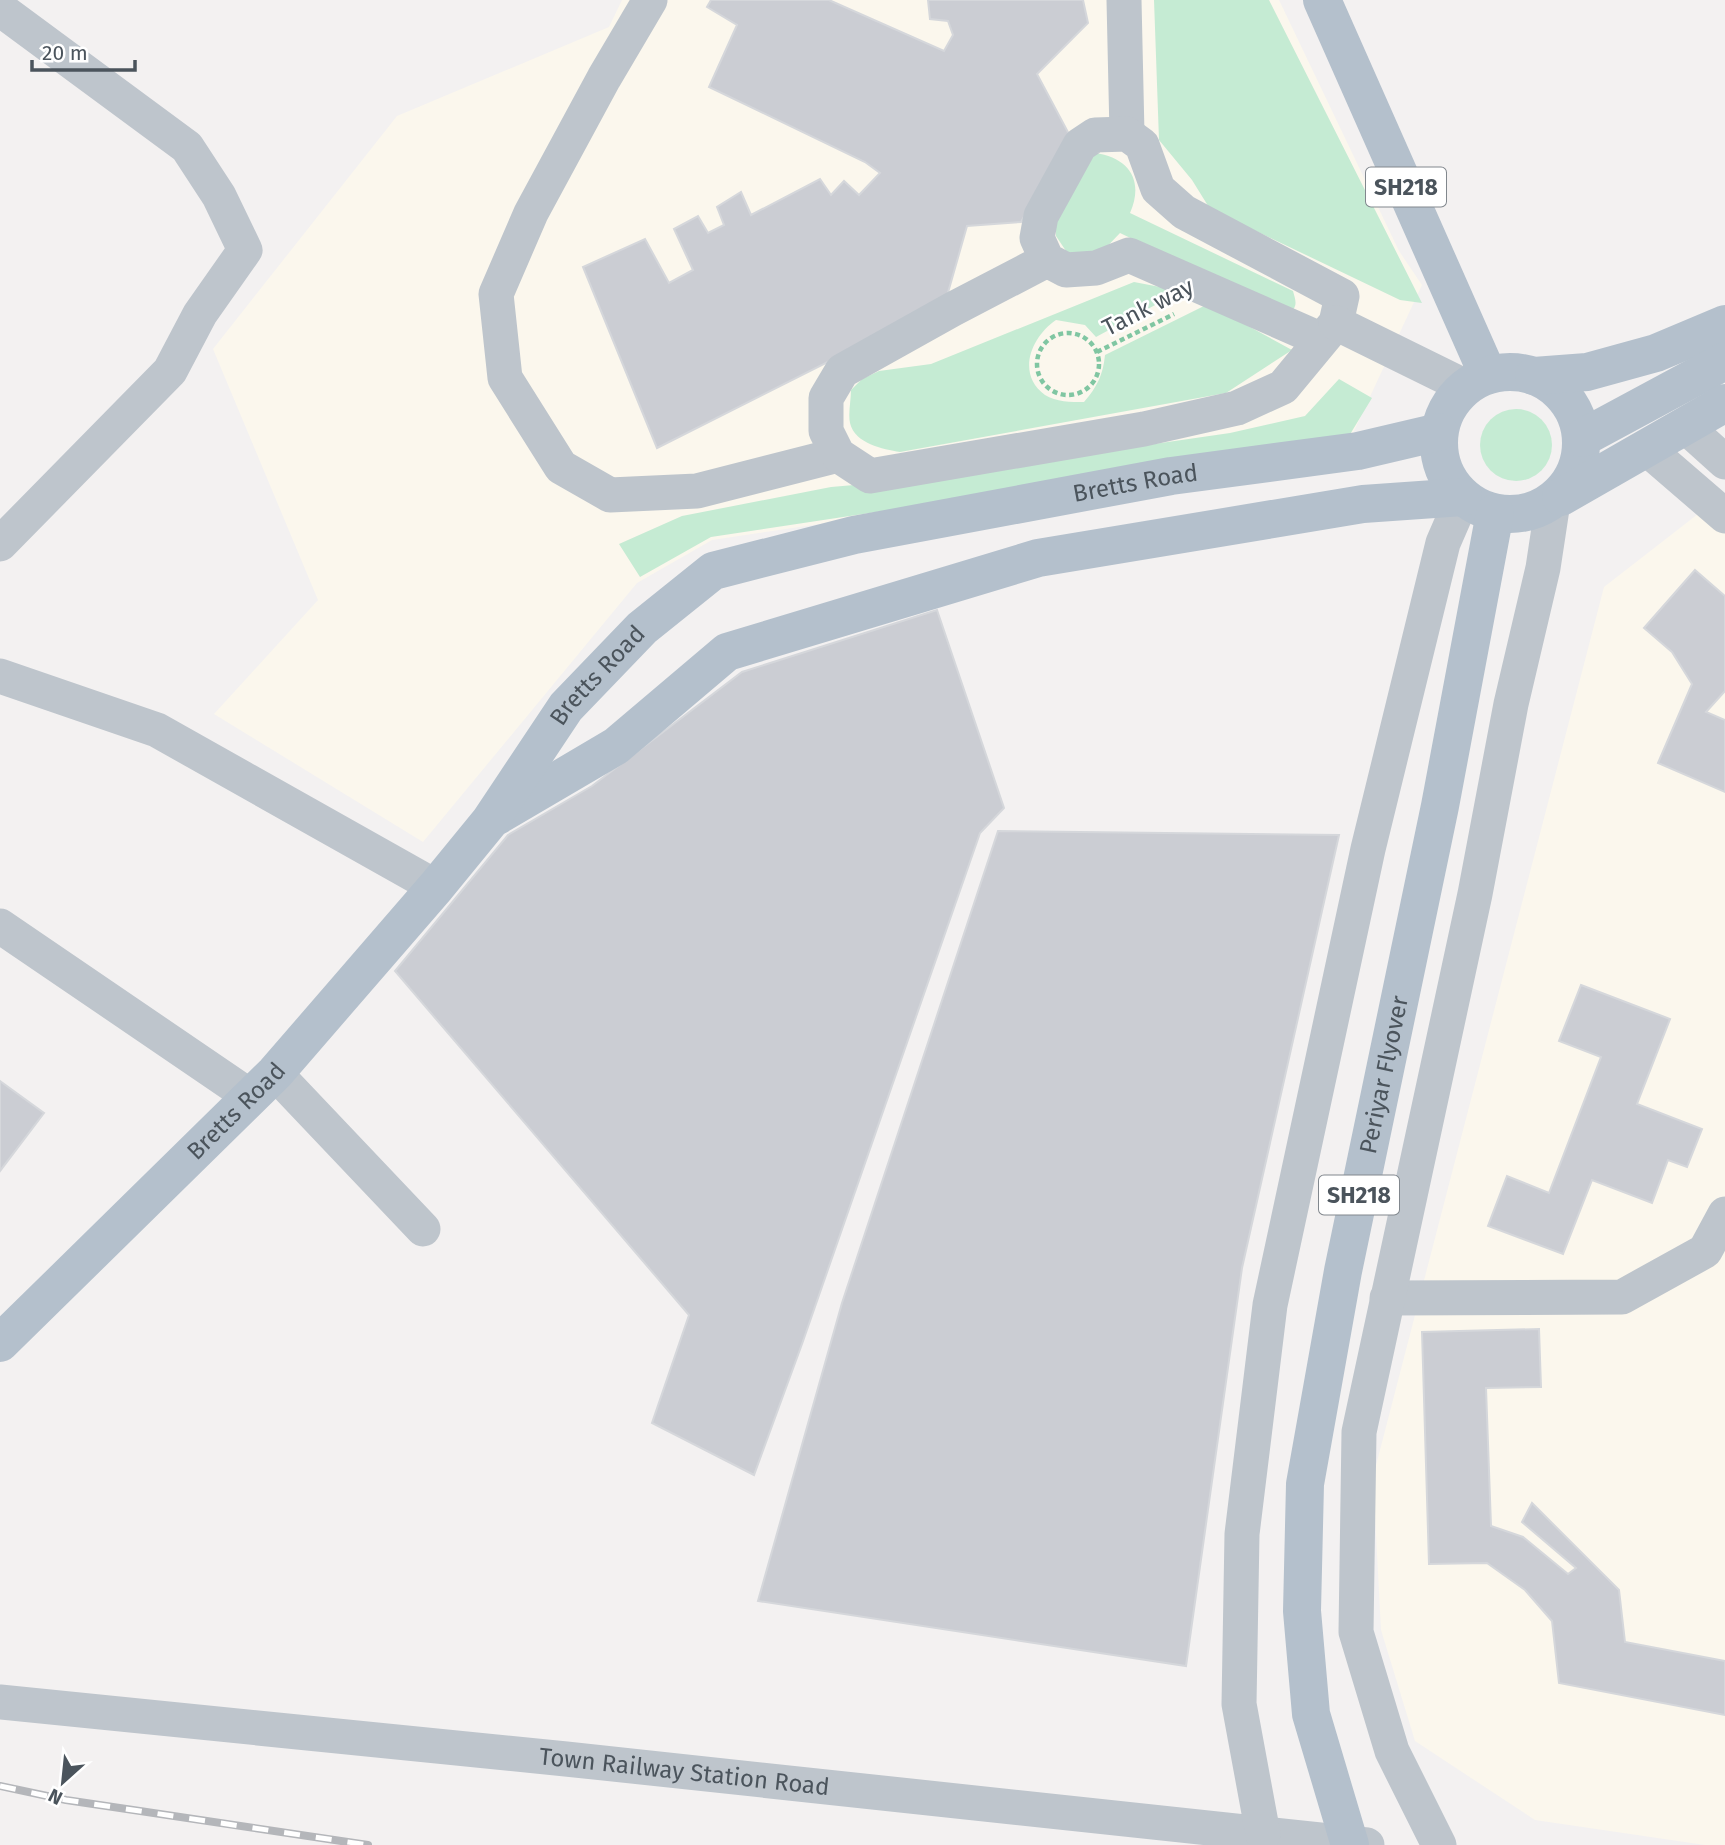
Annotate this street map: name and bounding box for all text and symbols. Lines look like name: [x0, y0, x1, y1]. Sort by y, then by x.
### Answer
scale bar: [32, 28, 135, 72]
text: 20 m: [42, 40, 88, 66]
road number: SH218: [1366, 168, 1446, 206]
street label: Tank way: [1098, 272, 1198, 342]
street label: Bretts Road: [1071, 459, 1200, 508]
street label: Bretts Road: [544, 620, 651, 731]
street label: Periyar Flyover: [1354, 993, 1414, 1156]
street label: Bretts Road: [181, 1057, 291, 1165]
road number: SH218: [1319, 1176, 1399, 1214]
street label: Town Railway Station Road: [538, 1742, 831, 1801]
north arrow: [28, 1747, 98, 1817]
text: N: [45, 1784, 66, 1810]

